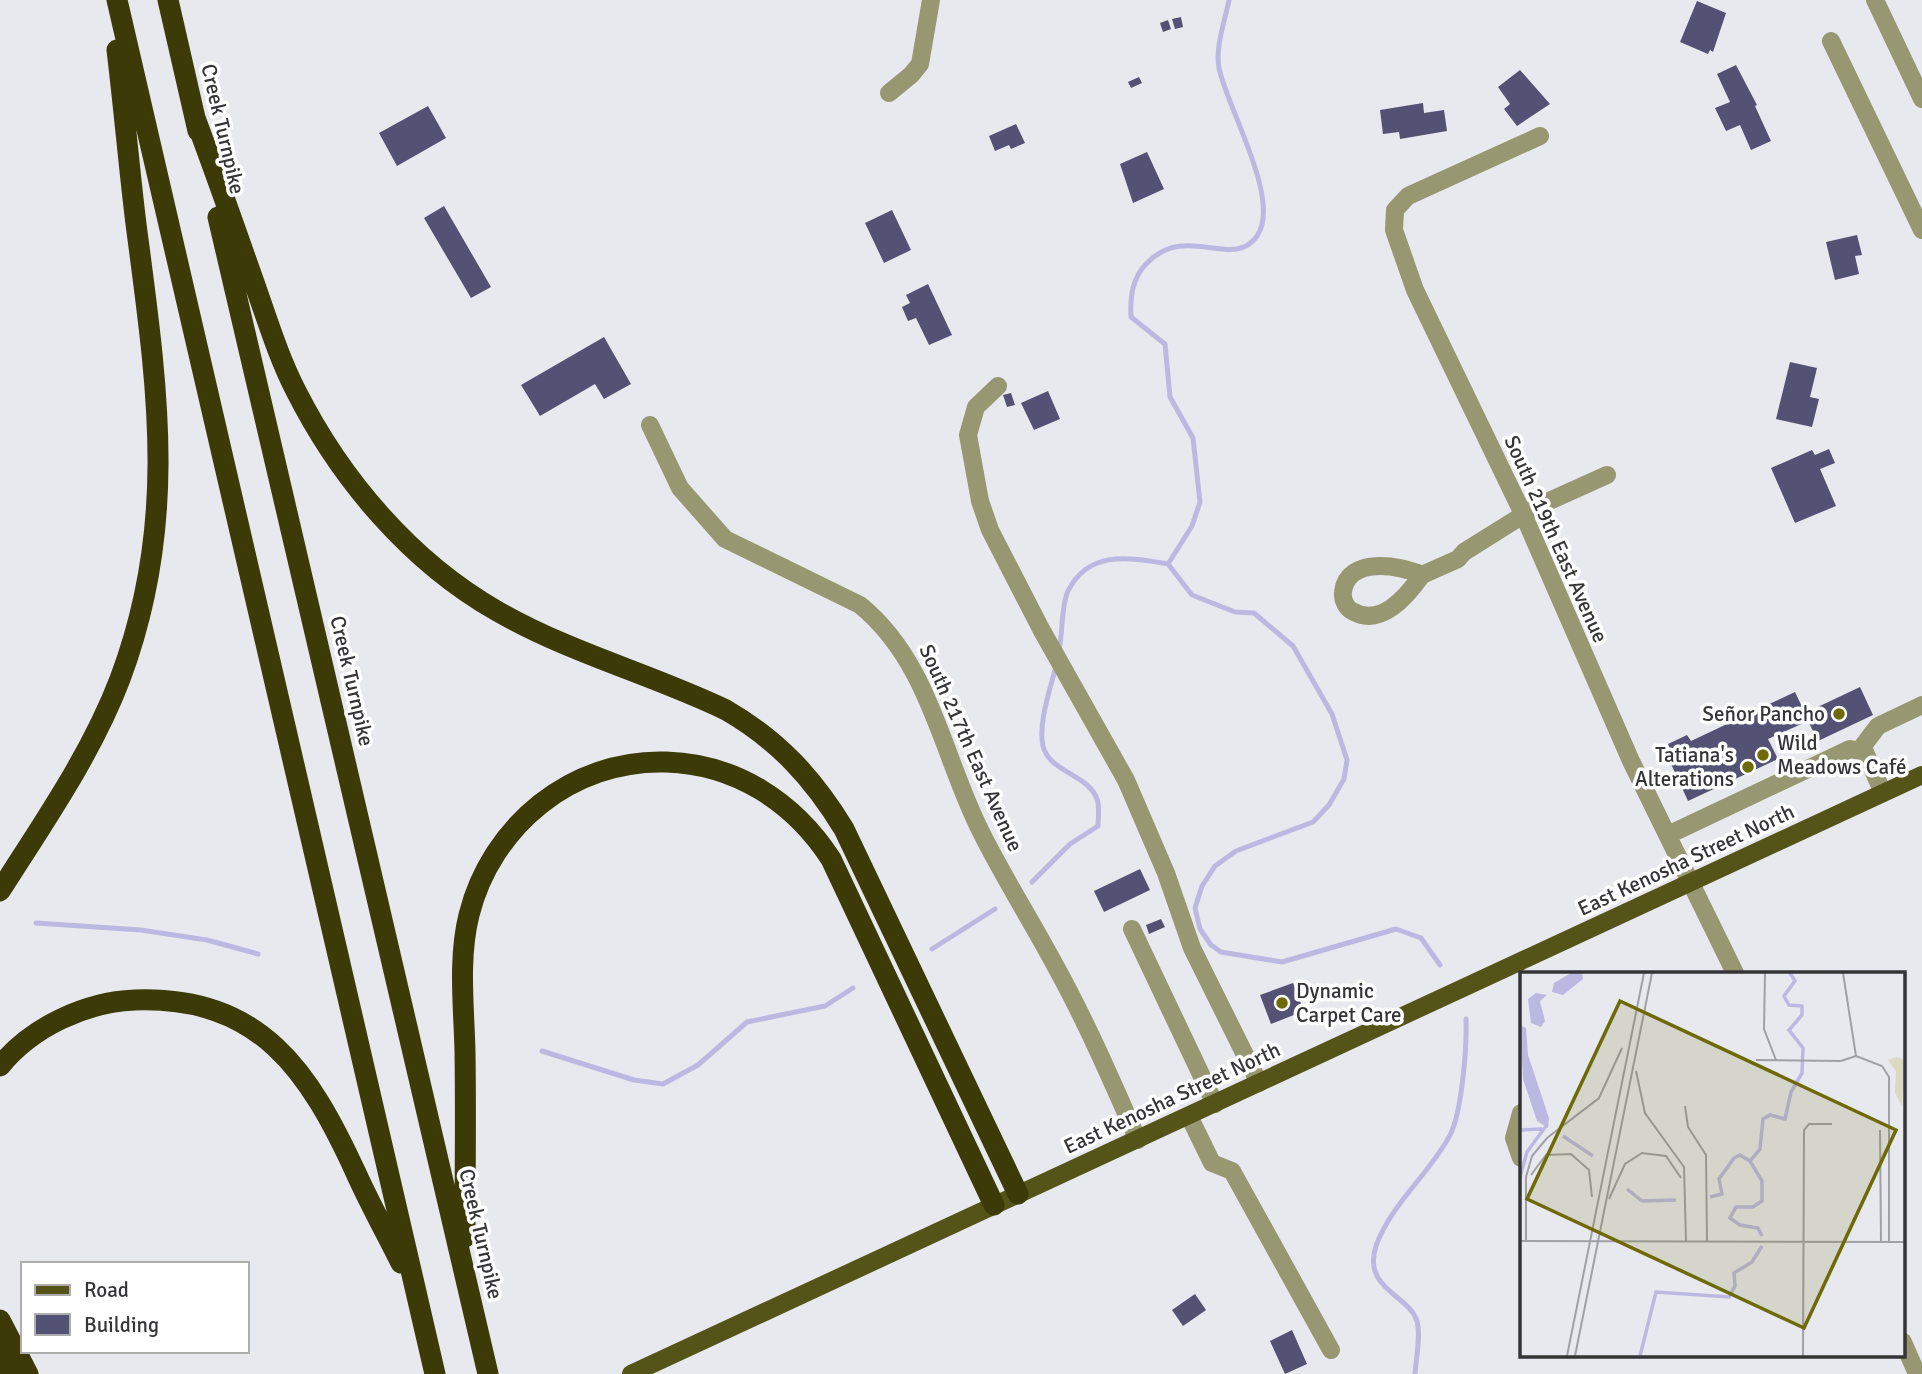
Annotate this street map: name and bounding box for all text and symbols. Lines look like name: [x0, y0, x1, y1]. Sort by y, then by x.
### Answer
street label: Creek Turnpike: [195, 61, 251, 197]
street label: South 219th East Avenue: [1499, 431, 1613, 647]
street label: Creek Turnpike: [324, 613, 380, 749]
street label: South 217th East Avenue: [914, 640, 1028, 856]
place label: Señor Pancho: [1702, 701, 1825, 727]
marker: Señor Pancho: [1831, 706, 1847, 722]
place label: Wild Meadows Café: [1777, 730, 1906, 780]
place label: Tatiana's Alterations: [1635, 742, 1734, 792]
marker: Wild Meadows Café: [1755, 747, 1771, 763]
marker: Tatiana's Alterations: [1740, 759, 1756, 775]
street label: East Kenosha Street North: [1574, 798, 1798, 922]
inset map: [1520, 972, 1904, 1356]
place label: Dynamic Carpet Care: [1296, 978, 1402, 1028]
marker: Dynamic Carpet Care: [1274, 995, 1290, 1011]
street label: East Kenosha Street North: [1060, 1036, 1284, 1160]
street label: Creek Turnpike: [453, 1166, 509, 1302]
legend: [21, 1262, 248, 1353]
text: Road: [84, 1277, 129, 1303]
text: Building: [84, 1312, 159, 1338]

